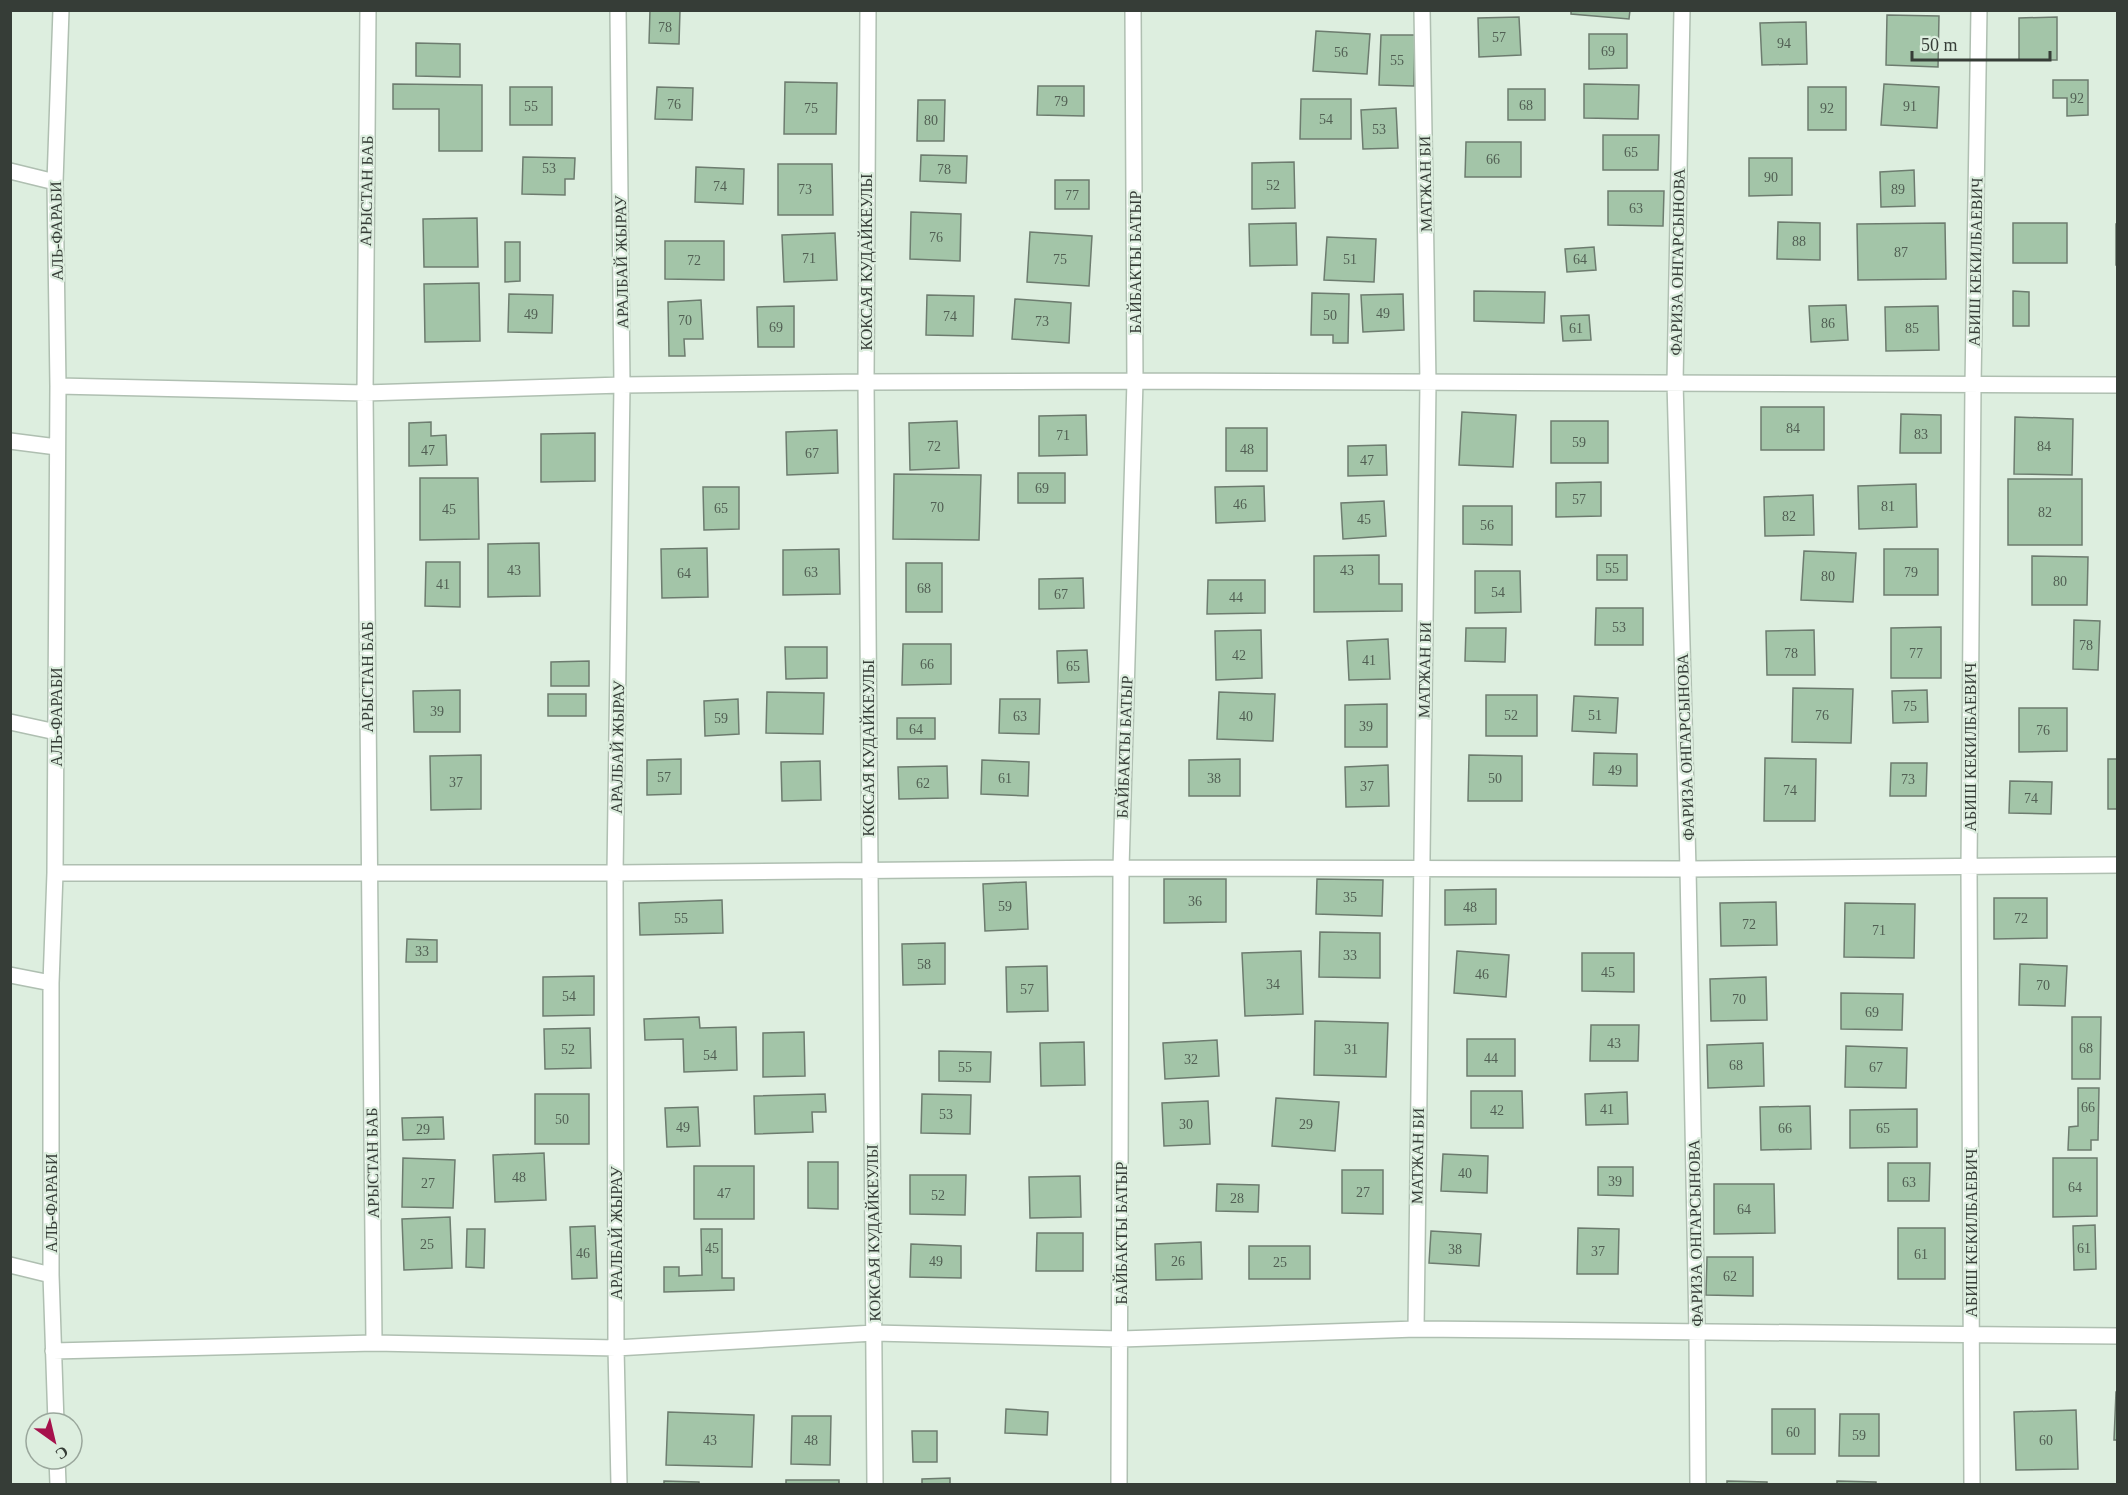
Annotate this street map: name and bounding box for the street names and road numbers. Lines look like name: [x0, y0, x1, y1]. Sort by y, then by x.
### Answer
street label: АРЫСТАН БАБ: [357, 135, 376, 247]
street label: МАТЖАН БИ: [1416, 135, 1435, 232]
street label: ФАРИЗА ОНГАРСЫНОВА: [1667, 168, 1688, 356]
street label: КОКСАЯ КУДАЙКЕУЛЫ: [857, 173, 876, 351]
street label: АБИШ КЕКИЛБАЕВИЧ: [1966, 177, 1985, 347]
street label: АЛЬ-ФАРАБИ: [47, 181, 66, 281]
street label: БАЙБАКТЫ БАТЫР: [1126, 191, 1144, 333]
street label: АРАЛБАЙ ЖЫРАУ: [611, 194, 631, 329]
street label: МАТЖАН БИ: [1415, 621, 1434, 718]
street label: АРЫСТАН БАБ: [359, 622, 376, 732]
street label: ФАРИЗА ОНГАРСЫНОВА: [1674, 653, 1697, 841]
street label: КОКСАЯ КУДАЙКЕУЛЫ: [859, 659, 878, 837]
street label: АБИШ КЕКИЛБАЕВИЧ: [1962, 663, 1979, 831]
street label: АЛЬ-ФАРАБИ: [48, 667, 65, 767]
street label: БАЙБАКТЫ БАТЫР: [1113, 675, 1135, 819]
street label: АРАЛБАЙ ЖЫРАУ: [607, 679, 627, 814]
street label: АРЫСТАН БАБ: [363, 1107, 382, 1219]
street label: МАТЖАН БИ: [1408, 1107, 1427, 1204]
street label: ФАРИЗА ОНГАРСЫНОВА: [1685, 1139, 1706, 1327]
street label: КОКСАЯ КУДАЙКЕУЛЫ: [862, 1144, 885, 1322]
street label: АБИШ КЕКИЛБАЕВИЧ: [1963, 1149, 1980, 1317]
street label: АЛЬ-ФАРАБИ: [43, 1153, 60, 1253]
street label: БАЙБАКТЫ БАТЫР: [1112, 1162, 1130, 1304]
street label: АРАЛБАЙ ЖЫРАУ: [607, 1166, 625, 1300]

